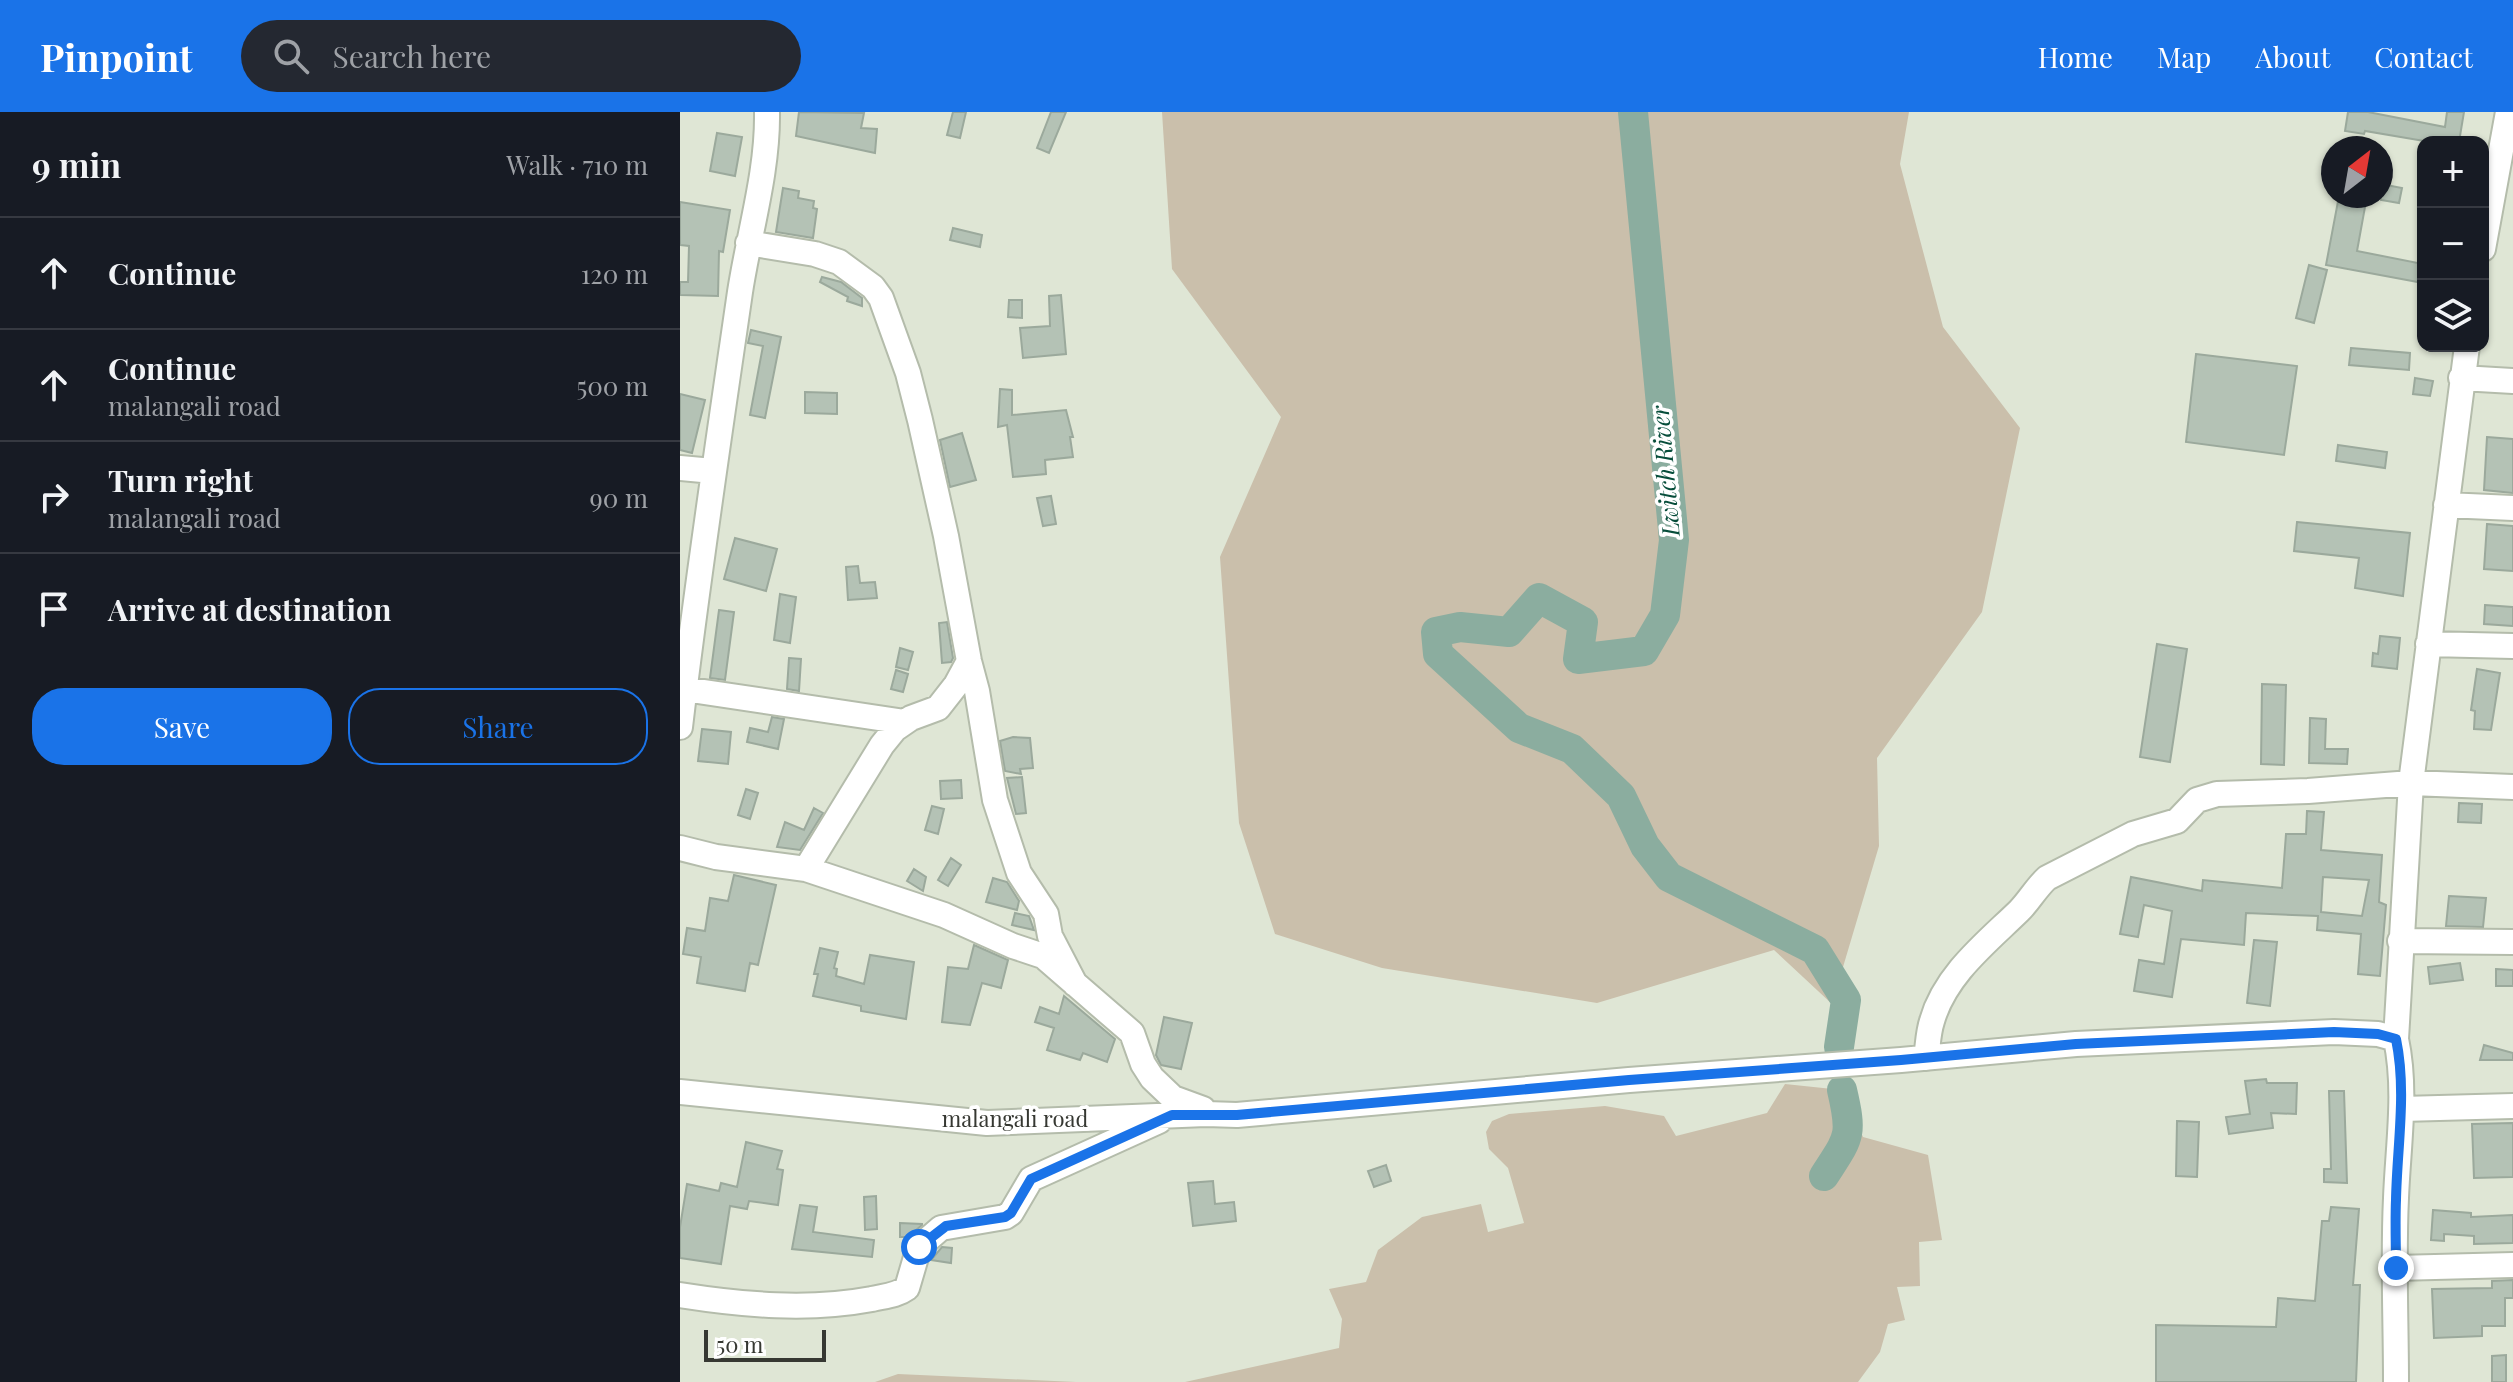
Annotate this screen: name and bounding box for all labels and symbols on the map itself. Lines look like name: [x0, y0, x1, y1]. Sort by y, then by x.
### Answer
north arrow: [2321, 136, 2393, 208]
water label: Lwitch River: [1642, 404, 1686, 539]
street label: malangali road: [942, 1103, 1088, 1133]
route start: [901, 1229, 937, 1265]
route end: [2378, 1250, 2414, 1286]
scale bar: [704, 1326, 826, 1362]

